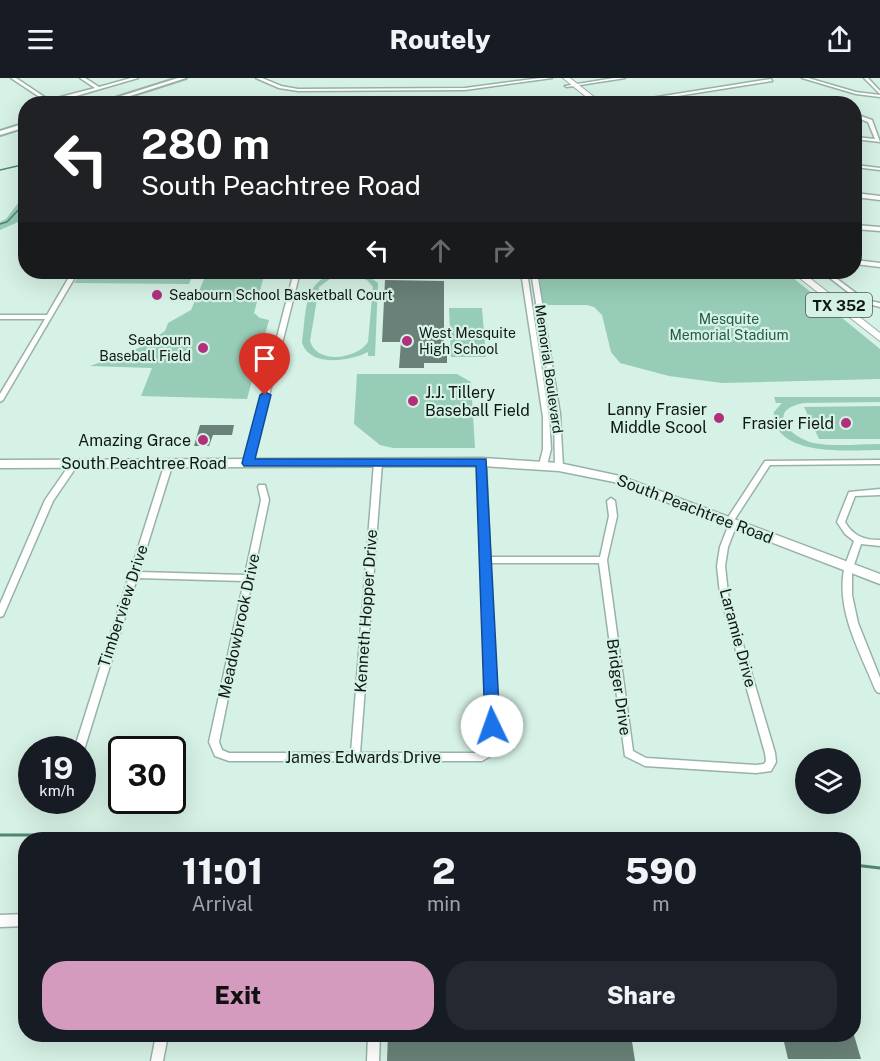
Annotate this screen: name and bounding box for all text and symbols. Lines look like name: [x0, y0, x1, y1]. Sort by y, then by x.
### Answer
icon: menu: [24, 23, 57, 56]
text: Routely: [389, 23, 491, 55]
icon: share: [823, 23, 856, 56]
text: 280 m: [141, 119, 270, 168]
icon: left: [42, 120, 120, 198]
text: South Peachtree Road: [141, 169, 421, 201]
icon: left: [361, 234, 394, 267]
icon: ahead: [424, 234, 457, 267]
icon: right: [487, 234, 520, 267]
place label: Seabourn School Basketball Court: [169, 287, 393, 303]
marker: Seabourn School Basketball Court: [150, 288, 164, 302]
road number: TX 352: [806, 293, 872, 317]
street label: Memorial Boulevard: [532, 303, 566, 435]
park label: Mesquite Memorial Stadium: [669, 311, 789, 343]
place label: West Mesquite High School: [419, 325, 516, 357]
place label: Seabourn Baseball Field: [99, 332, 191, 364]
pin: [239, 333, 290, 395]
marker: West Mesquite High School: [400, 334, 414, 348]
marker: Seabourn Baseball Field: [196, 341, 210, 355]
icon: arrive: [248, 342, 281, 375]
place label: J.J. Tillery Baseball Field: [425, 383, 530, 420]
marker: J.J. Tillery Baseball Field: [406, 394, 420, 408]
place label: Lanny Frasier Middle Scool: [607, 400, 707, 437]
marker: Lanny Frasier Middle Scool: [712, 411, 726, 425]
place label: Frasier Field: [742, 414, 834, 433]
marker: Frasier Field: [839, 416, 853, 430]
place label: Amazing Grace: [78, 431, 191, 450]
marker: Amazing Grace: [196, 433, 210, 447]
street label: South Peachtree Road: [61, 454, 227, 473]
street label: South Peachtree Road: [614, 470, 776, 548]
street label: Kenneth Hopper Drive: [351, 529, 381, 693]
street label: Timberview Drive: [94, 542, 152, 670]
street label: Meadowbrook Drive: [214, 552, 264, 700]
street label: Laramie Drive: [716, 586, 760, 690]
street label: Bridger Drive: [603, 637, 635, 737]
position arrow: [460, 694, 524, 758]
speed limit sign: 30: [108, 736, 186, 814]
street label: James Edwards Drive: [285, 748, 441, 767]
map controls: [795, 748, 861, 814]
button: layers: [795, 748, 861, 814]
text: 19: [41, 750, 73, 786]
text: km/h: [39, 782, 75, 799]
text: 11:01: [182, 850, 263, 892]
text: 2: [432, 850, 456, 892]
text: 590: [624, 850, 697, 892]
text: Arrival: [192, 892, 253, 916]
text: min: [427, 892, 461, 916]
text: m: [652, 892, 670, 916]
button: Exit: [42, 961, 434, 1030]
button: Share: [446, 961, 837, 1030]

